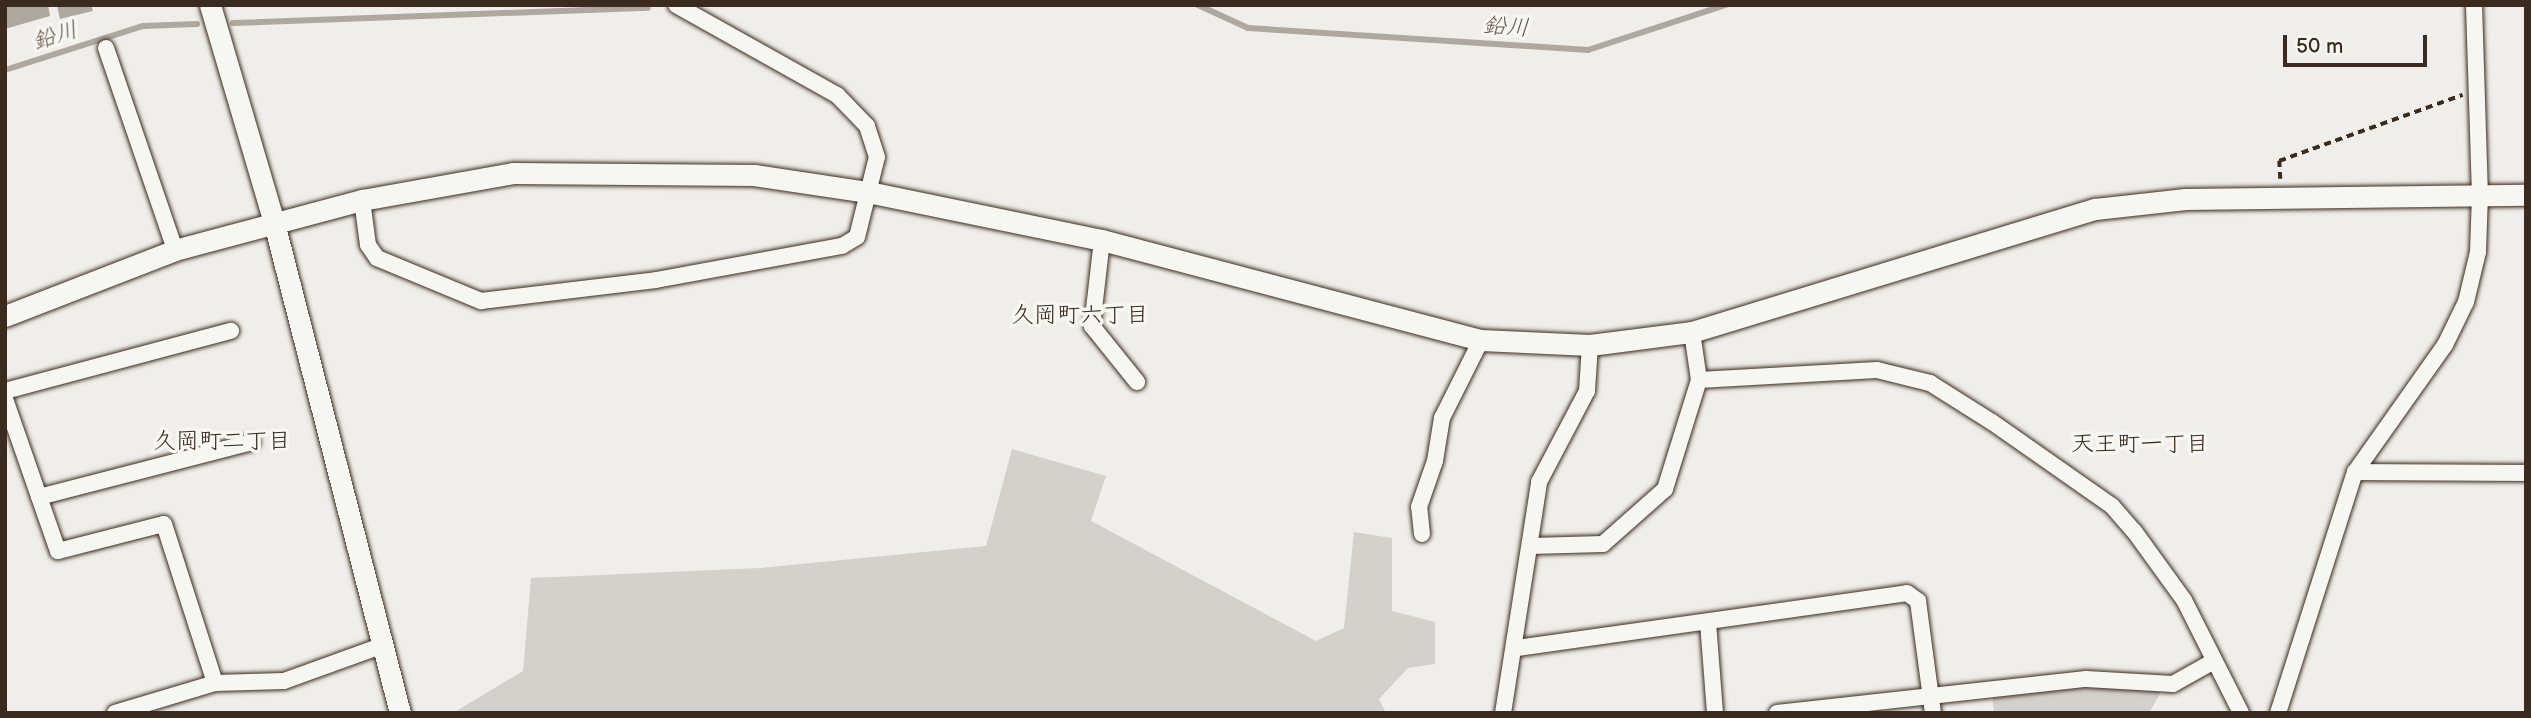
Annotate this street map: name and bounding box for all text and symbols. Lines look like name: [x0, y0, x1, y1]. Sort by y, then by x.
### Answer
water label: 鉛川: [1482, 12, 1530, 42]
water label: 鉛川: [29, 16, 81, 56]
scale bar: [2286, 21, 2430, 65]
text: 50 m: [2296, 34, 2343, 59]
district label: 久岡町六丁目: [1011, 301, 1149, 329]
district label: 久岡町二丁目: [153, 427, 291, 455]
district label: 天王町一丁目: [2071, 430, 2209, 458]

